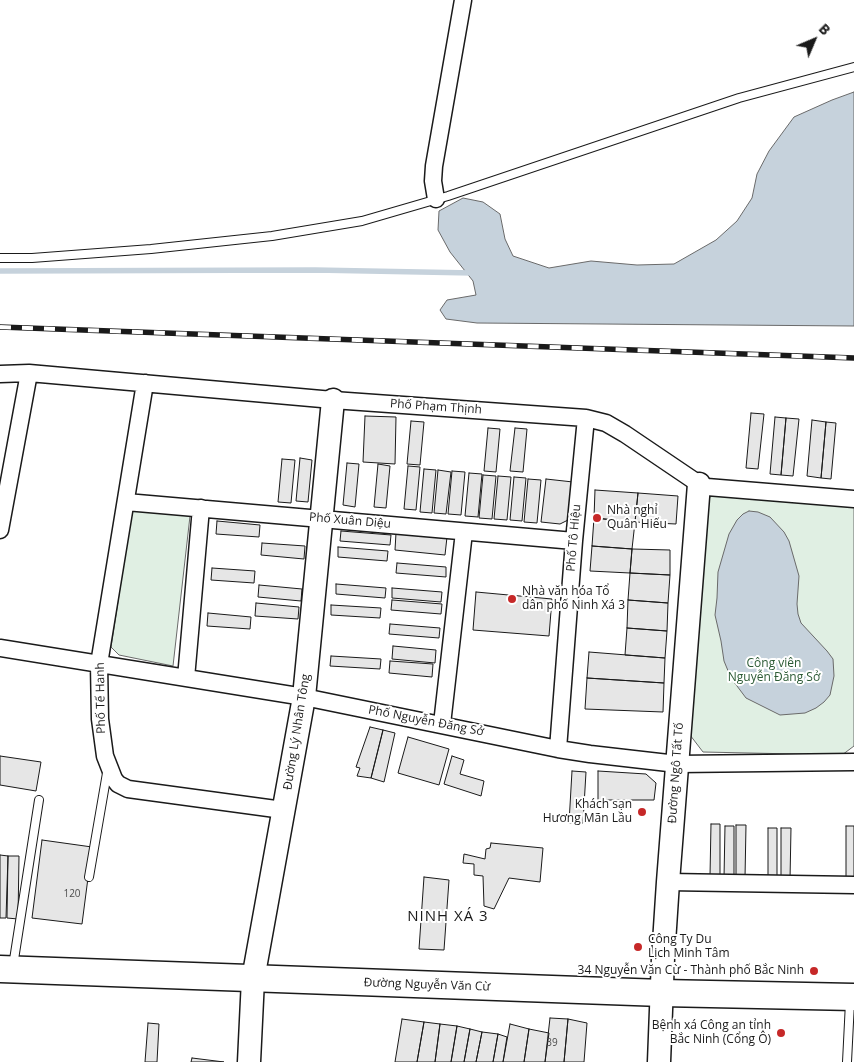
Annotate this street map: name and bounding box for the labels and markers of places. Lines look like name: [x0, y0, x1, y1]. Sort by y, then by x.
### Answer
place label: Nhà nghỉ Quân Hiếu: [607, 504, 667, 532]
marker: Nhà nghỉ Quân Hiếu: [591, 512, 603, 524]
place label: Nhà văn hóa Tổ dân phố Ninh Xá 3: [522, 585, 625, 613]
marker: Nhà văn hóa Tổ dân phố Ninh Xá 3: [506, 593, 518, 605]
place label: Khách sạn Hương Mãn Lầu: [543, 798, 632, 826]
marker: Khách sạn Hương Mãn Lầu: [636, 806, 648, 818]
place label: Công Ty Du Lịch Minh Tâm: [648, 933, 730, 961]
marker: Công Ty Du Lịch Minh Tâm: [632, 941, 644, 953]
place label: 34 Nguyễn Văn Cừ - Thành phố Bắc Ninh: [578, 964, 804, 978]
marker: 34 Nguyễn Văn Cừ - Thành phố Bắc Ninh: [808, 965, 820, 977]
place label: Bệnh xá Công an tỉnh Bắc Ninh (Cổng Ô): [652, 1019, 771, 1047]
marker: Bệnh xá Công an tỉnh Bắc Ninh (Cổng Ô): [775, 1027, 787, 1039]

